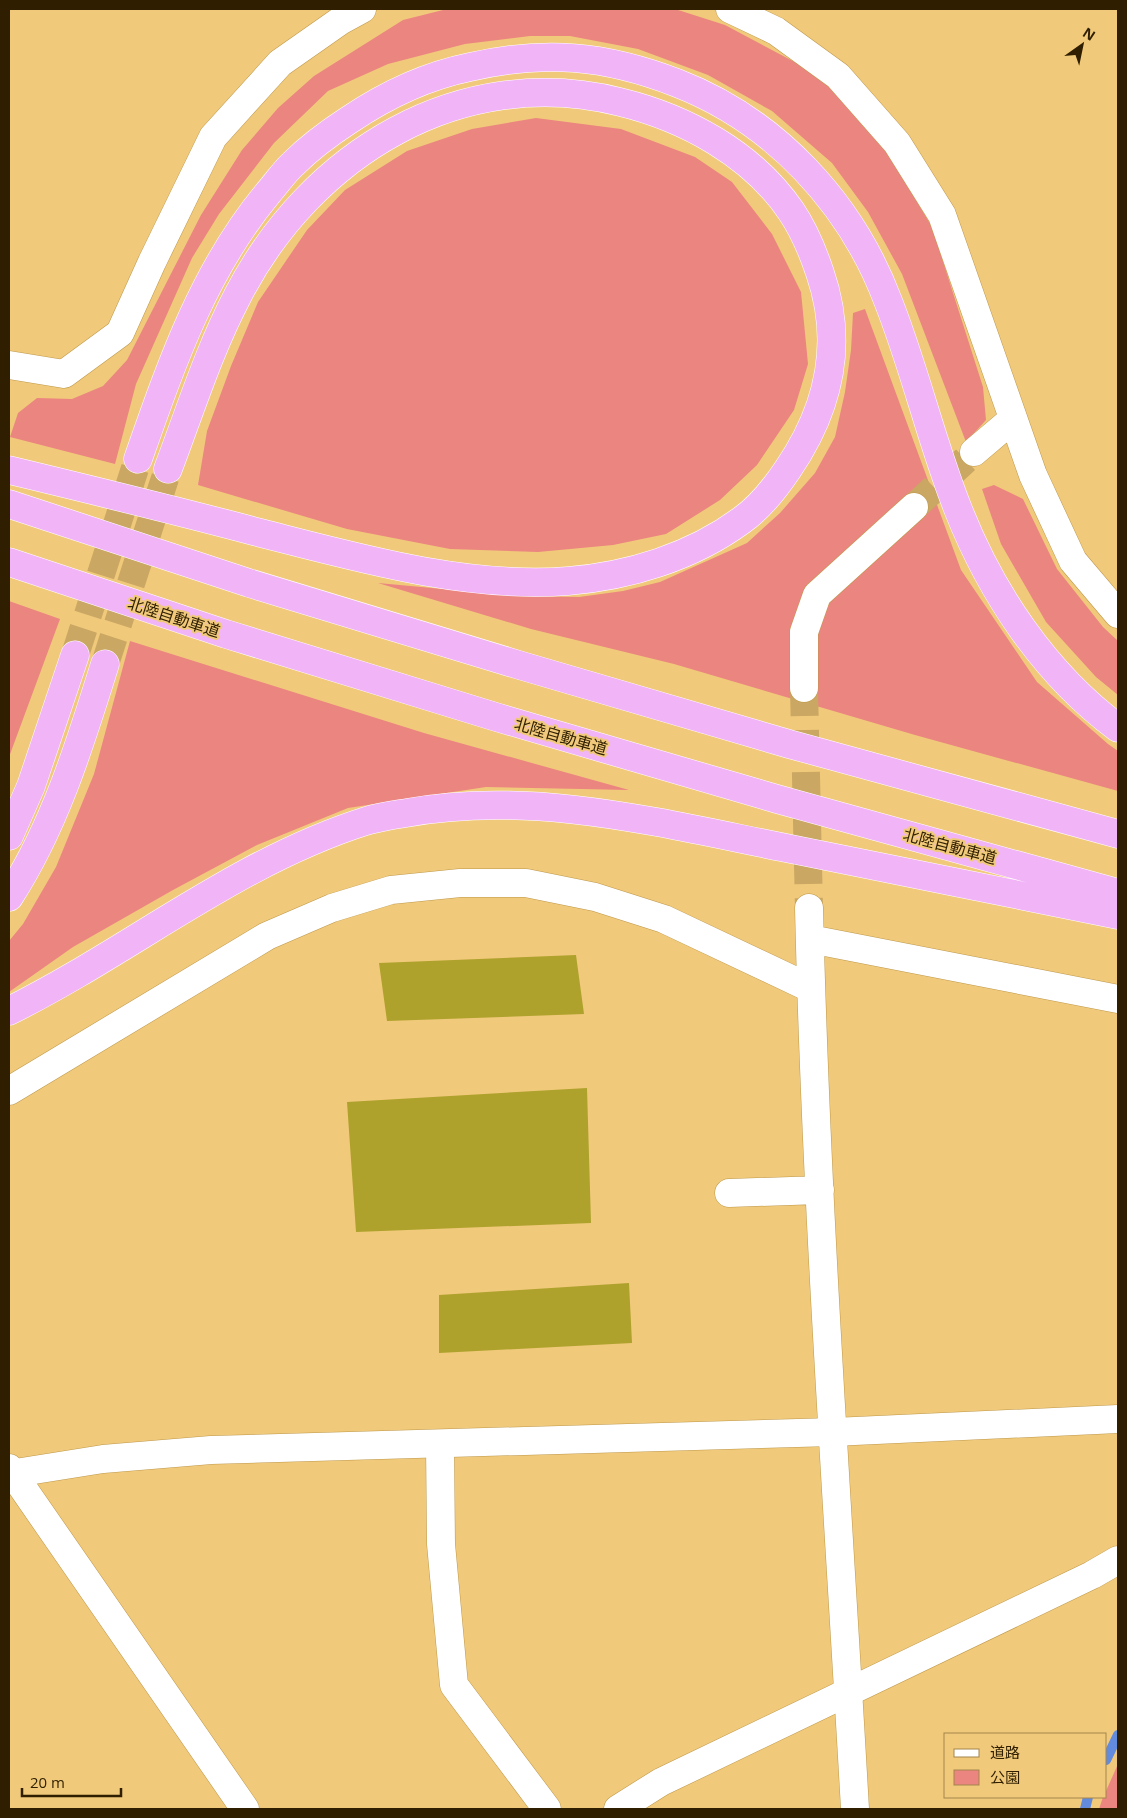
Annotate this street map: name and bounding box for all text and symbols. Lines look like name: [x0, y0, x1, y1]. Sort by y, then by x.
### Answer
north arrow: [1057, 20, 1107, 70]
text: N: [1079, 23, 1099, 45]
street label: 北陸自動車道: [125, 592, 223, 642]
street label: 北陸自動車道: [512, 712, 610, 760]
street label: 北陸自動車道: [901, 823, 999, 869]
legend: [944, 1733, 1107, 1798]
text: 道路: [990, 1742, 1020, 1762]
scale bar: [22, 1766, 121, 1798]
text: 公園: [990, 1767, 1020, 1787]
text: 20 m: [30, 1772, 65, 1792]

